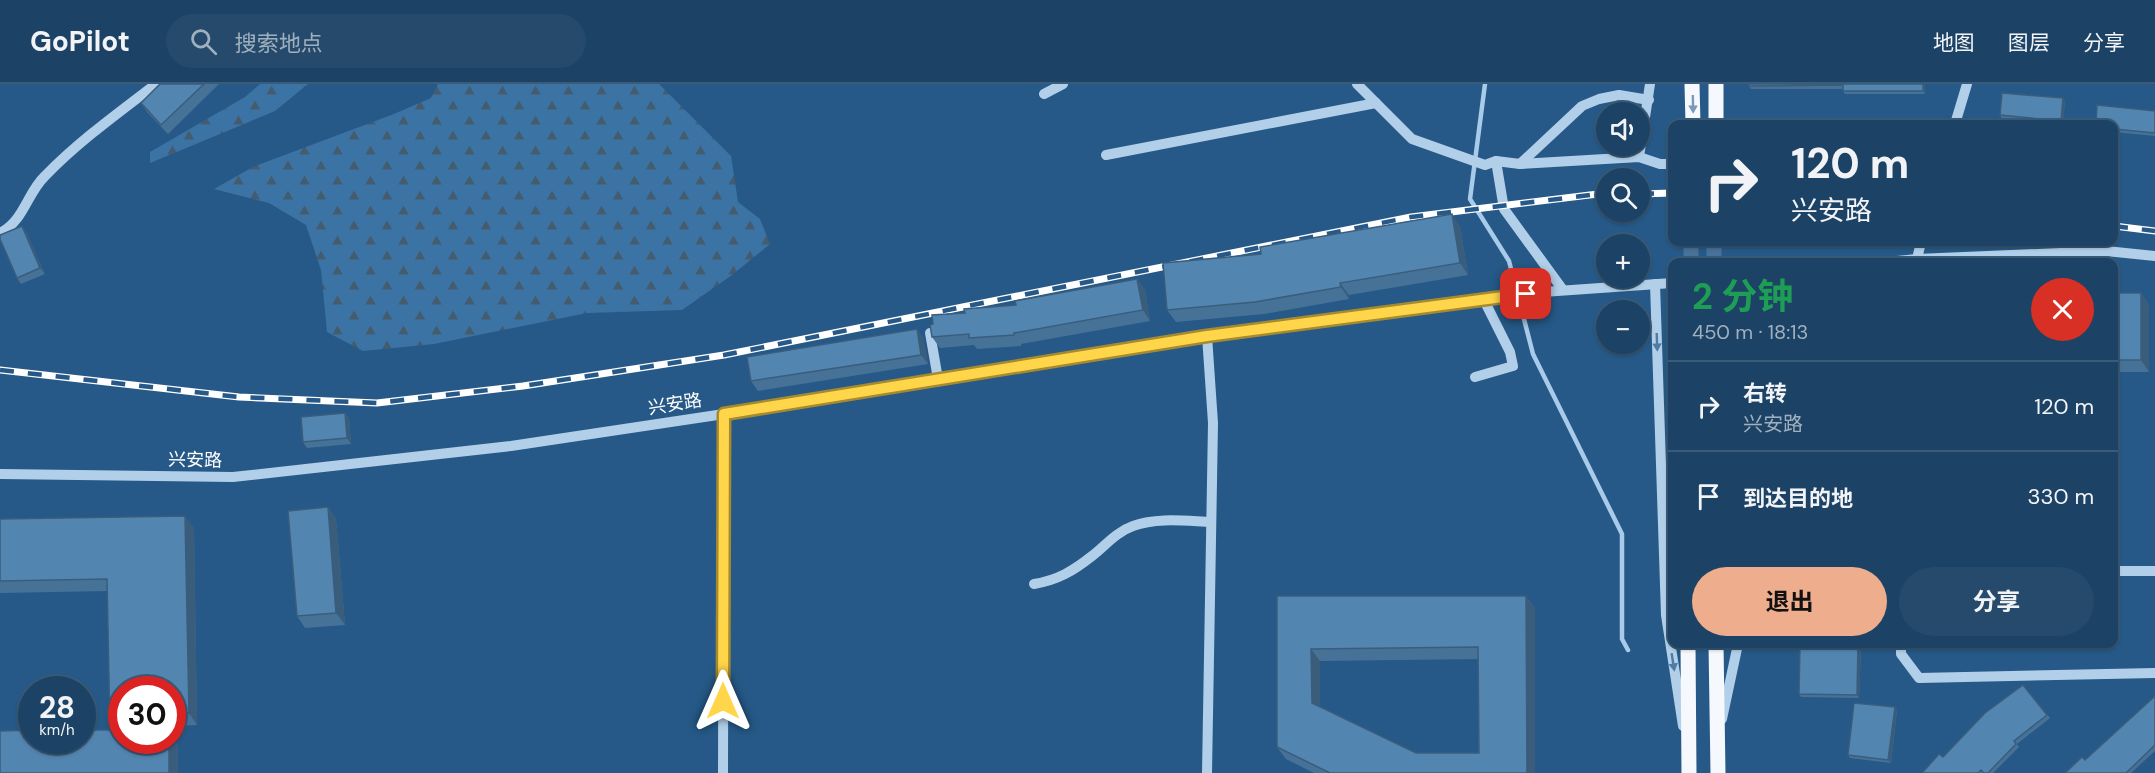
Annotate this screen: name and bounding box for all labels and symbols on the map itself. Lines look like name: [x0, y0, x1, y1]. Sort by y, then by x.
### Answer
one-way arrow: [1688, 95, 1698, 114]
pin: [1500, 268, 1551, 319]
one-way arrow: [1652, 333, 1662, 352]
street label: 兴安路: [646, 388, 704, 420]
street label: 兴安路: [168, 448, 222, 472]
one-way arrow: [1669, 653, 1678, 672]
position arrow: [691, 669, 755, 733]
speed limit sign: 30: [108, 676, 186, 754]

